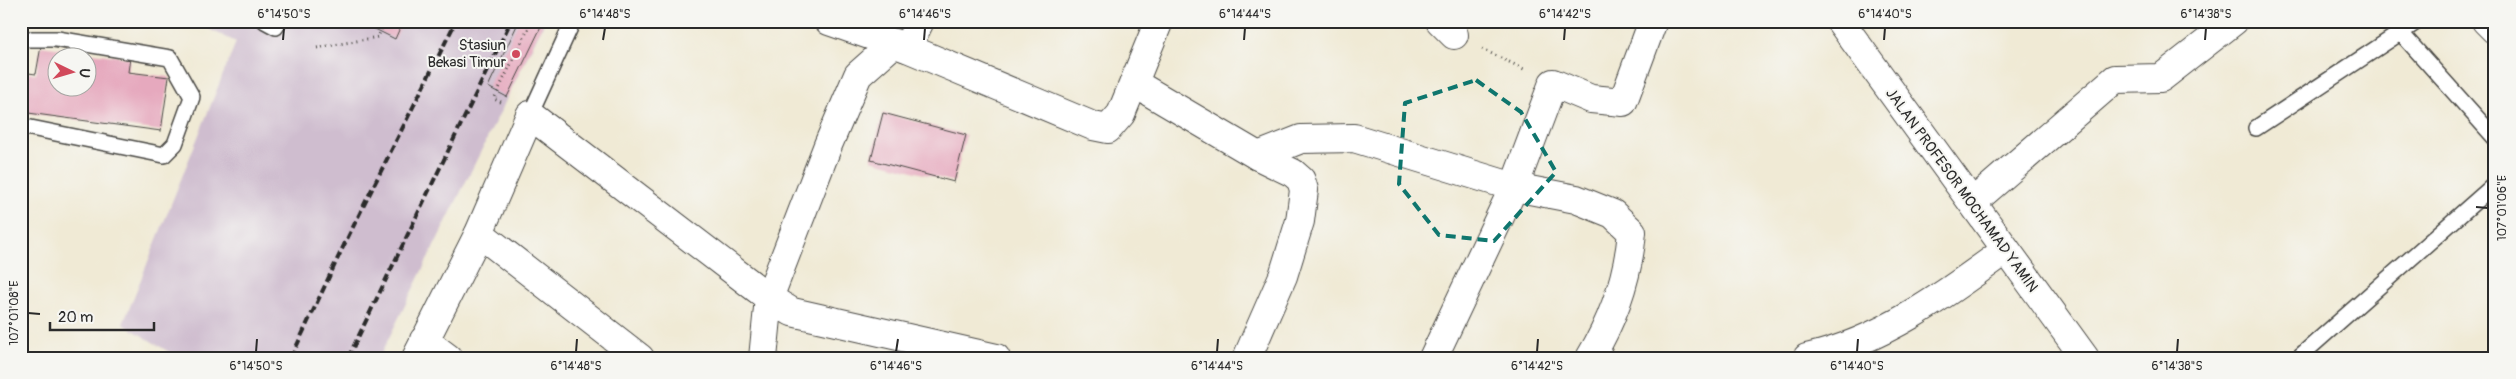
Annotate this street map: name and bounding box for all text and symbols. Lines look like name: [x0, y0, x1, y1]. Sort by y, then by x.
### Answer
text: 6°14'50"S: [258, 7, 310, 22]
text: 6°14'48"S: [579, 7, 631, 22]
text: 6°14'46"S: [899, 7, 951, 22]
text: 6°14'44"S: [1219, 7, 1271, 22]
text: 6°14'42"S: [1539, 7, 1591, 22]
text: 6°14'40"S: [1858, 7, 1912, 22]
text: 6°14'38"S: [2181, 7, 2231, 22]
place label: Stasiun Bekasi Timur: [427, 36, 507, 72]
north arrow: [48, 48, 98, 98]
marker: Stasiun Bekasi Timur: [510, 48, 522, 60]
text: U: [76, 68, 93, 78]
street label: JALAN PROFESOR MOCHAMAD YAMIN: [1881, 85, 2042, 296]
text: 107°01'06"E: [2495, 175, 2510, 241]
text: 107°01'08"E: [7, 280, 22, 346]
scale bar: [50, 299, 154, 331]
text: 20 m: [58, 308, 93, 327]
text: 6°14'50"S: [230, 359, 282, 374]
text: 6°14'48"S: [550, 359, 602, 374]
text: 6°14'46"S: [870, 359, 922, 374]
text: 6°14'44"S: [1191, 359, 1243, 374]
text: 6°14'42"S: [1511, 359, 1563, 374]
text: 6°14'40"S: [1830, 359, 1884, 374]
text: 6°14'38"S: [2152, 359, 2202, 374]

